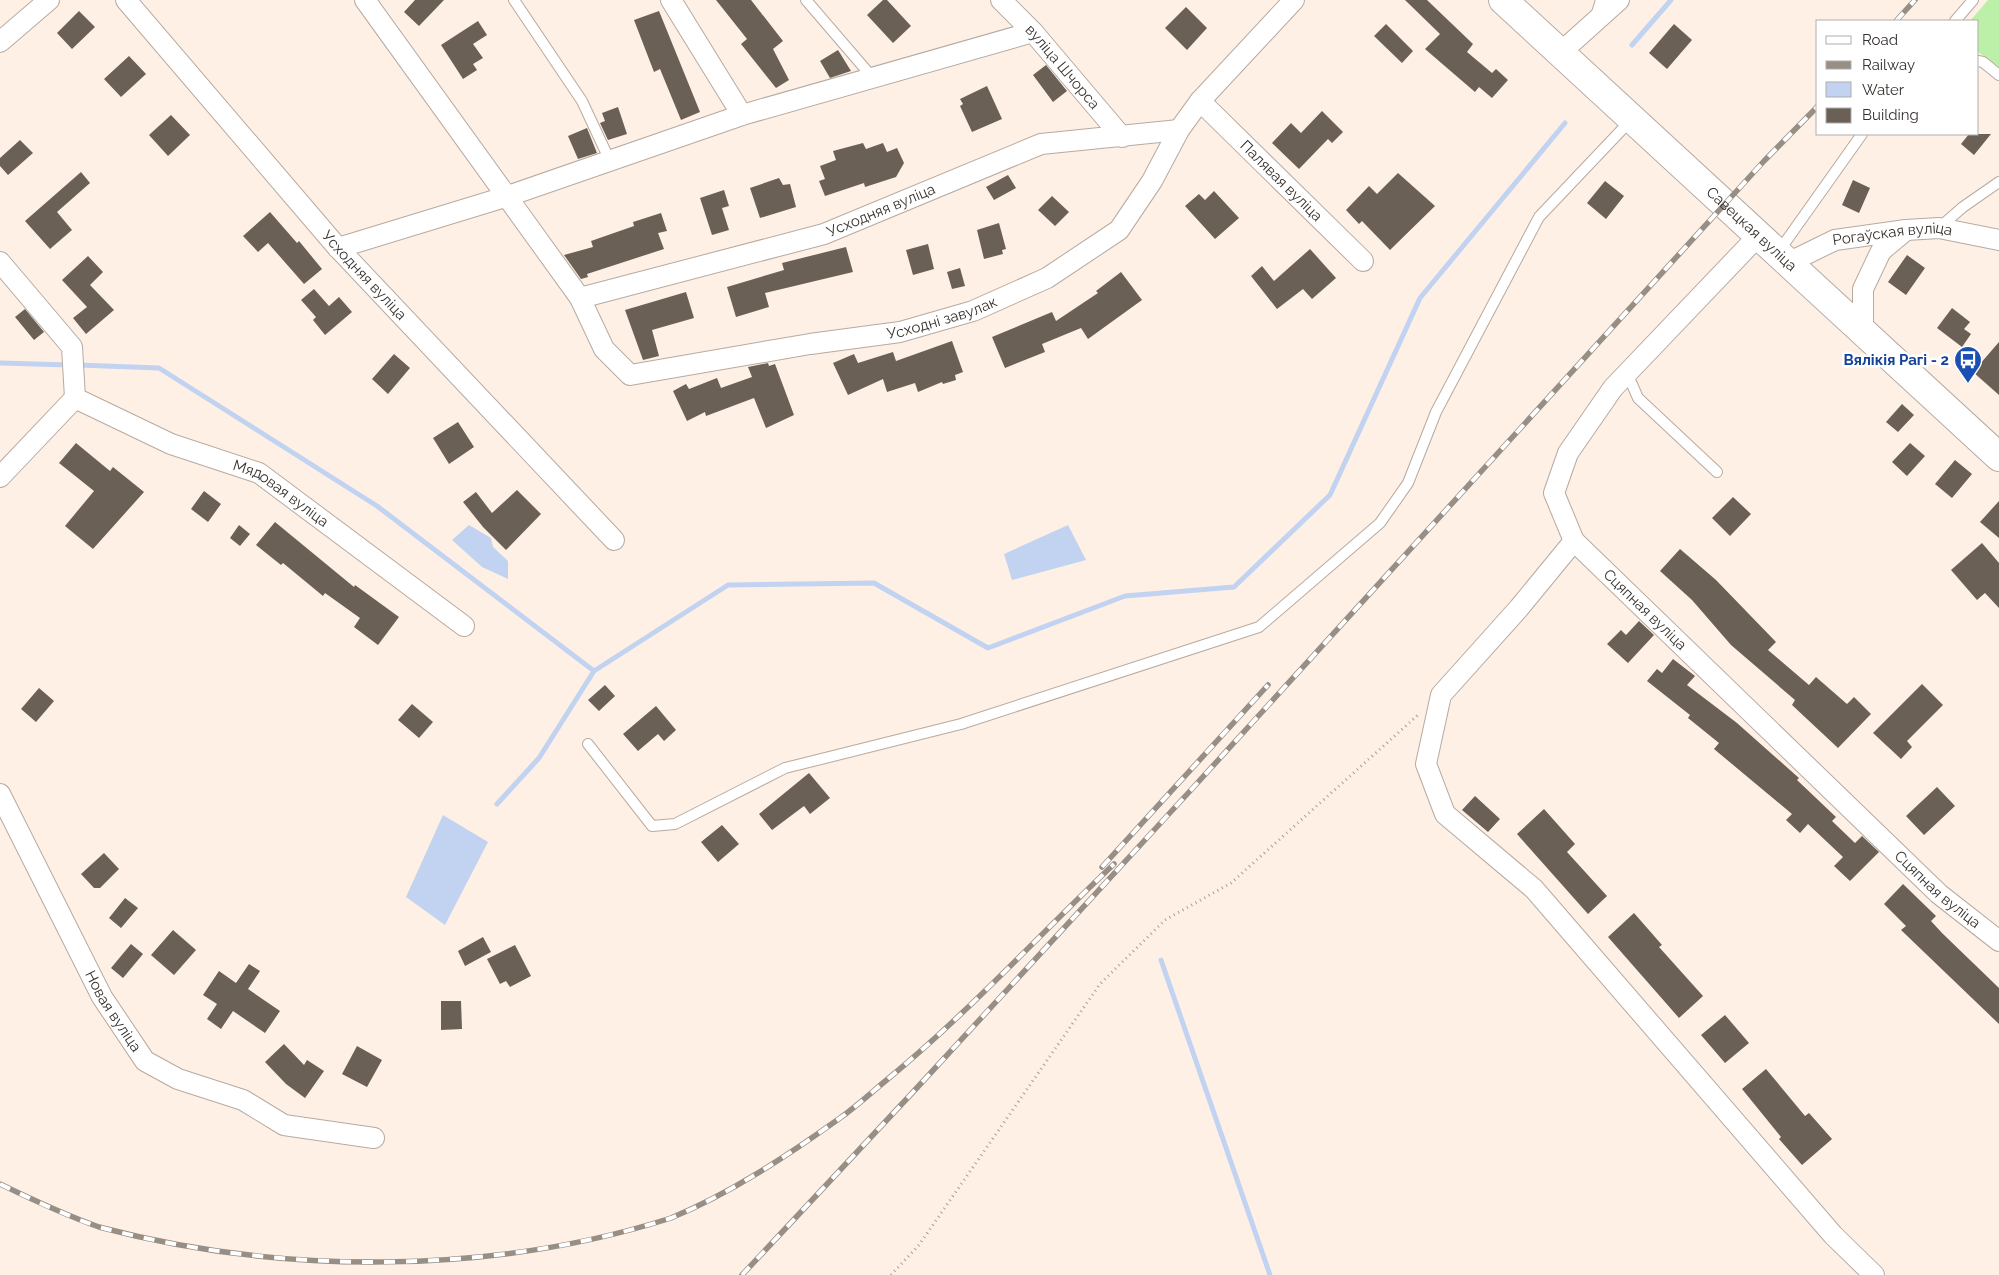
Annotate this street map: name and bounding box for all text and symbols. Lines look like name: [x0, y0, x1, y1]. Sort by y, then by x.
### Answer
legend: [1816, 20, 1979, 135]
street label: вуліца Шчорса: [1022, 21, 1104, 113]
text: Road: [1862, 31, 1898, 49]
text: Railway: [1862, 56, 1915, 74]
text: Water: [1862, 81, 1905, 99]
text: Building: [1862, 106, 1919, 124]
street label: Палявая вуліца: [1237, 137, 1326, 225]
street label: Усходняя вуліца: [824, 180, 938, 241]
street label: Савецкая вуліца: [1703, 183, 1801, 275]
street label: Рогаўская вуліца: [1831, 219, 1954, 249]
street label: Усходняя вуліца: [318, 227, 410, 324]
street label: Усходні завулак: [886, 292, 1000, 343]
bus stop icon: Вялікія Рагі - 2: [1953, 345, 1983, 384]
place label: Вялікія Рагі - 2: [1843, 351, 1949, 369]
street label: Мядовая вуліца: [231, 456, 332, 531]
street label: Сцяпная вуліца: [1600, 565, 1690, 654]
street label: Сцяпная вуліца: [1891, 847, 1984, 932]
street label: Новая вуліца: [81, 968, 145, 1055]

